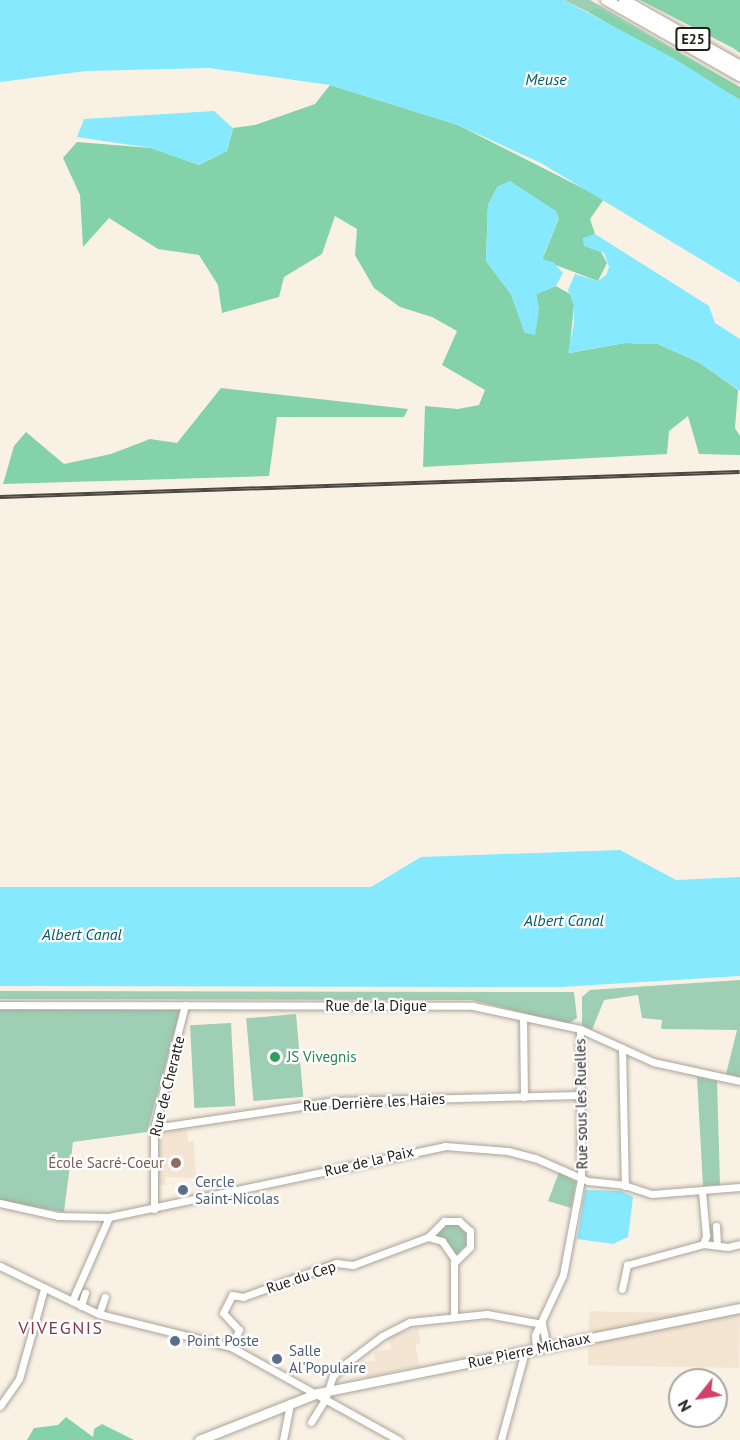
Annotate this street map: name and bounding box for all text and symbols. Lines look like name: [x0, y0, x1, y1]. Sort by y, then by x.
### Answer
road number: E25: [675, 28, 711, 50]
water label: Meuse: [525, 69, 567, 89]
water label: Albert Canal: [524, 910, 604, 930]
water label: Albert Canal: [42, 924, 122, 944]
street label: Rue de la Digue: [325, 997, 427, 1015]
street label: Rue de Cheratte: [146, 1034, 188, 1138]
street label: Rue sous les Ruelles: [571, 1038, 591, 1170]
place label: JS Vivegnis: [287, 1048, 357, 1066]
marker: JS Vivegnis: [268, 1050, 282, 1064]
street label: Rue Derrière les Haies: [302, 1089, 446, 1115]
street label: Rue de la Paix: [323, 1142, 415, 1180]
place label: École Sacré-Coeur: [48, 1154, 164, 1172]
marker: École Sacré-Coeur: [169, 1156, 183, 1170]
place label: Cercle Saint-Nicolas: [195, 1172, 279, 1207]
marker: Cercle Saint-Nicolas: [176, 1183, 190, 1197]
street label: Rue du Cep: [264, 1257, 338, 1297]
district label: VIVEGNIS: [18, 1317, 104, 1339]
street label: Rue Pierre Michaux: [466, 1328, 592, 1372]
place label: Point Poste: [187, 1332, 259, 1350]
marker: Point Poste: [168, 1334, 182, 1348]
place label: Salle Al'Populaire: [289, 1341, 366, 1376]
marker: Salle Al'Populaire: [270, 1352, 284, 1366]
north arrow: [668, 1368, 728, 1428]
text: N: [673, 1396, 695, 1416]

